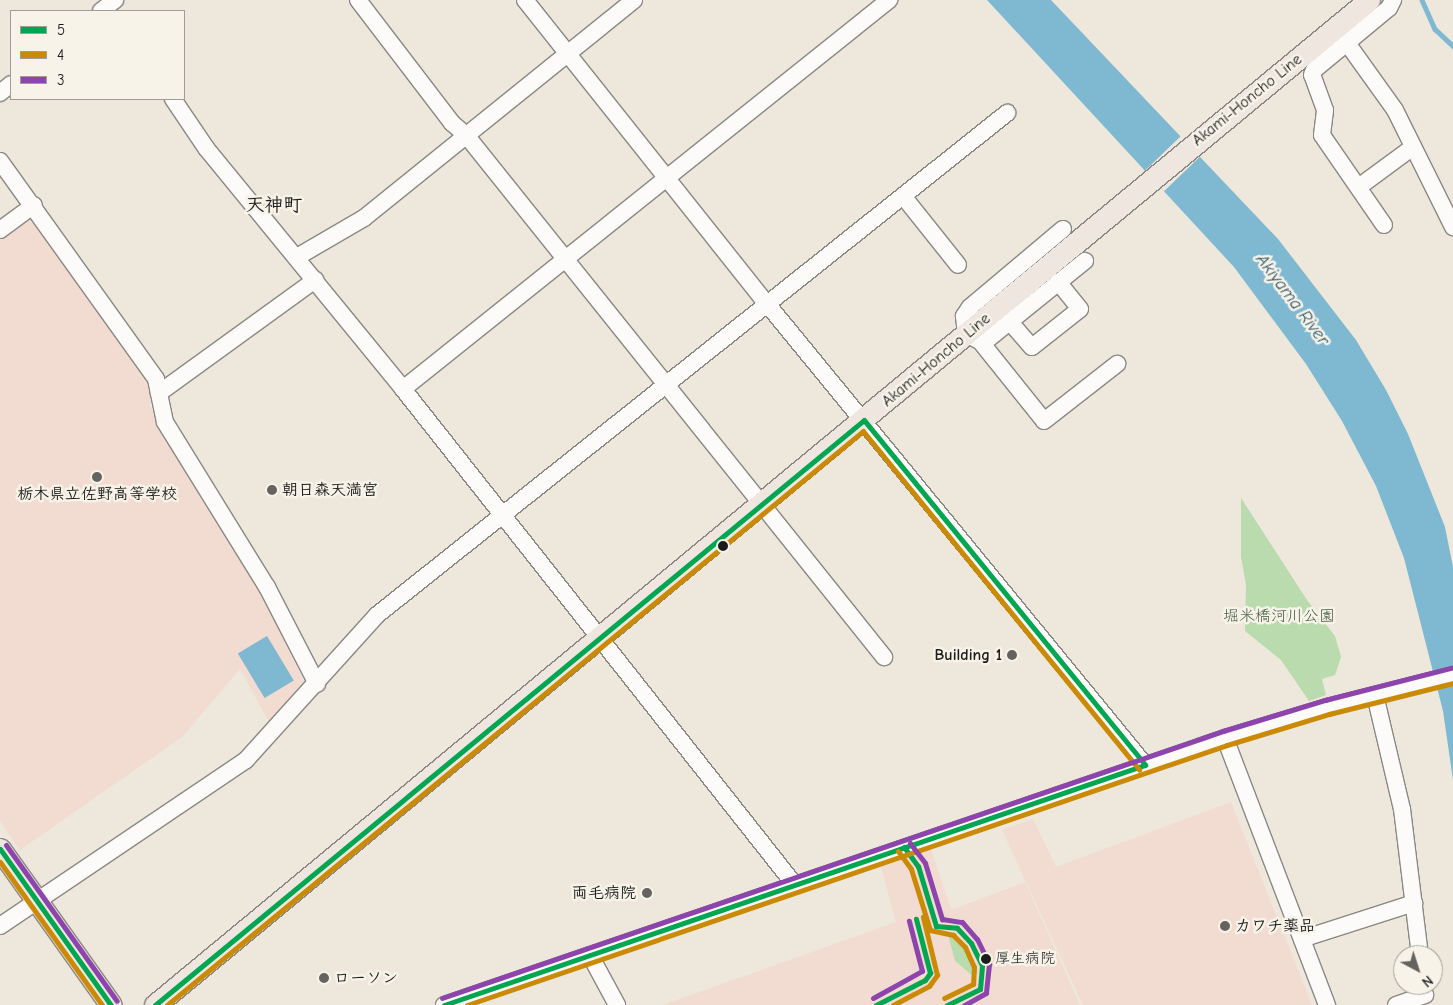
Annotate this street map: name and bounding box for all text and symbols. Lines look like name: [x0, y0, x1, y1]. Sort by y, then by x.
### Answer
legend: [10, 10, 185, 100]
text: 5: [57, 21, 65, 39]
text: 4: [57, 46, 64, 64]
street label: Akami-Honcho Line: [1188, 50, 1306, 150]
text: 3: [57, 71, 65, 89]
district label: 天神町: [246, 195, 302, 217]
water label: Akiyama River: [1250, 250, 1334, 350]
street label: Akami-Honcho Line: [878, 309, 994, 411]
marker: 栃木県立佐野高等学校: [91, 471, 103, 483]
place label: 朝日森天満宮: [282, 480, 378, 500]
place label: 栃木県立佐野高等学校: [17, 484, 177, 504]
marker: 朝日森天満宮: [266, 484, 278, 496]
unlabelled marker: [718, 541, 728, 551]
park label: 堀米橋河川公園: [1223, 606, 1335, 626]
place label: Building 1: [935, 645, 1002, 665]
marker: Building 1: [1006, 649, 1018, 661]
place label: 両毛病院: [572, 883, 636, 903]
marker: 両毛病院: [640, 886, 654, 900]
place label: カワチ薬品: [1235, 916, 1315, 936]
marker: カワチ薬品: [1219, 920, 1231, 932]
north arrow: [1393, 945, 1443, 995]
place label: 厚生病院: [995, 950, 1055, 968]
marker: 厚生病院: [981, 954, 991, 964]
place label: ローソン: [334, 968, 398, 988]
marker: ローソン: [318, 972, 330, 984]
text: N: [1418, 972, 1436, 991]

